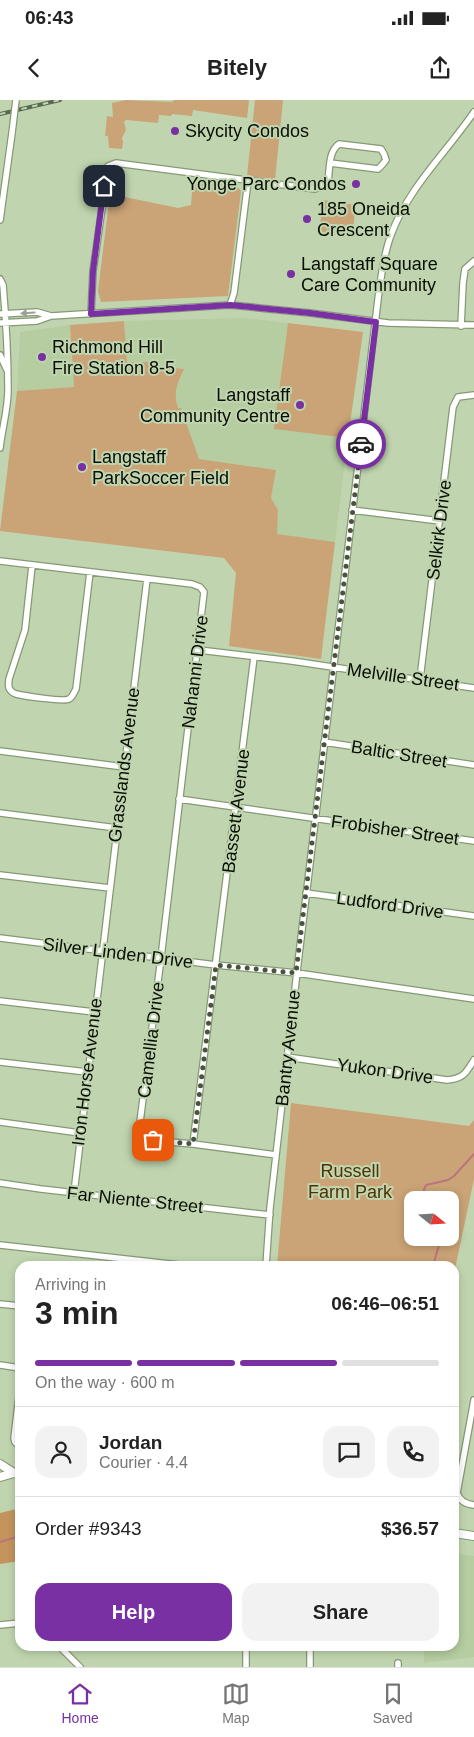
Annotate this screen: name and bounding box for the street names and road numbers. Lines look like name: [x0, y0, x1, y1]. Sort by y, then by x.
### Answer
street label: Selkirk Drive: [423, 479, 455, 581]
street label: Nahanni Drive: [178, 614, 212, 730]
street label: Melville Street: [346, 659, 460, 695]
street label: Grasslands Avenue: [105, 686, 143, 844]
street label: Baltic Street: [350, 737, 448, 771]
street label: Bassett Avenue: [218, 748, 254, 874]
street label: Frobisher Street: [330, 811, 460, 849]
street label: Ludford Drive: [335, 888, 445, 922]
street label: Silver Linden Drive: [42, 934, 194, 972]
street label: Camellia Drive: [134, 981, 168, 1099]
street label: Bantry Avenue: [272, 989, 304, 1107]
street label: Iron Horse Avenue: [68, 997, 106, 1147]
street label: Yukon Drive: [336, 1054, 434, 1088]
street label: Far Niente Street: [66, 1183, 204, 1217]

